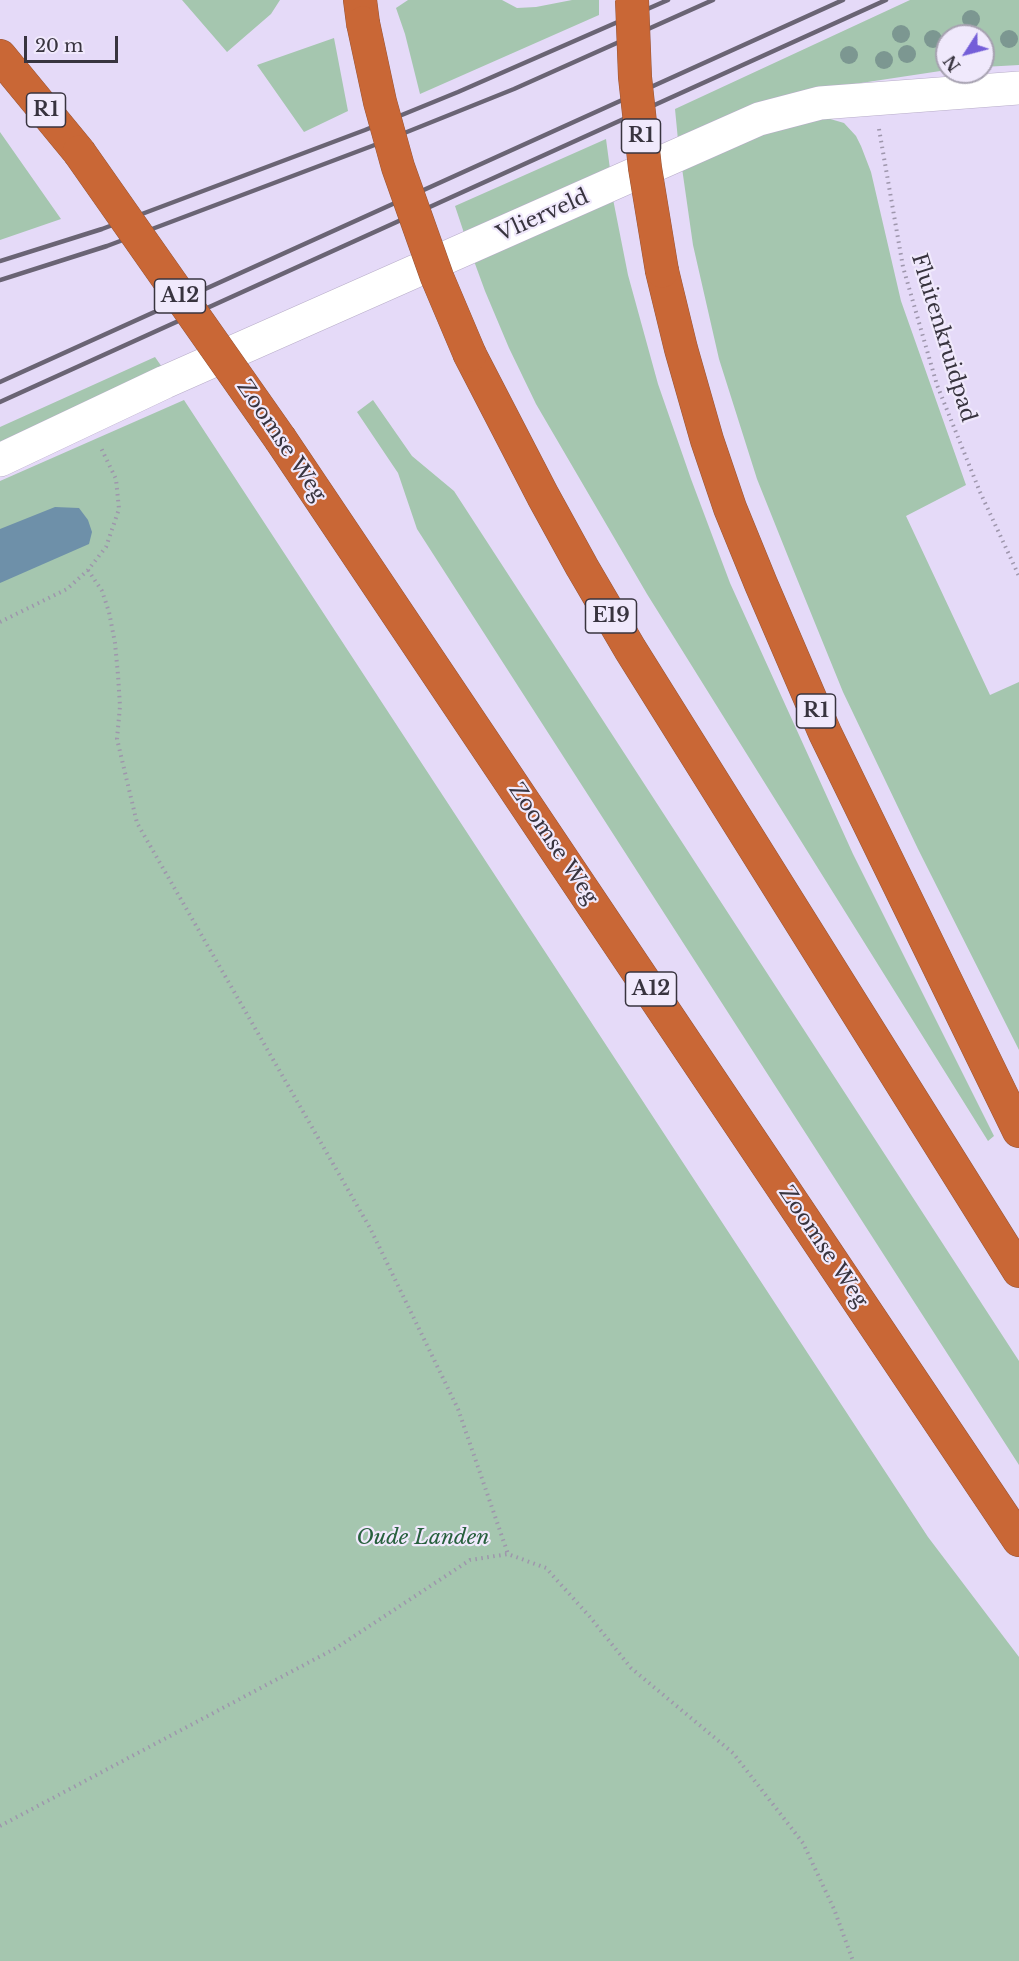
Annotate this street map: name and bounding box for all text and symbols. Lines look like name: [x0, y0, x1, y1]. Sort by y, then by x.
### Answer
scale bar: [27, 24, 122, 62]
north arrow: [935, 24, 995, 84]
text: 20 m: [35, 35, 83, 57]
text: N: [940, 51, 965, 75]
road number: R1: [26, 93, 66, 127]
road number: R1: [622, 119, 660, 153]
street label: Vlierveld: [493, 184, 593, 248]
street label: Fluitenkruidpad: [905, 251, 981, 425]
road number: A12: [154, 279, 206, 313]
street label: Zoomse Weg: [231, 375, 331, 507]
road number: E19: [586, 599, 636, 633]
road number: R1: [796, 694, 836, 728]
street label: Zoomse Weg: [503, 778, 603, 910]
road number: A12: [626, 972, 676, 1006]
street label: Zoomse Weg: [773, 1181, 873, 1313]
park label: Oude Landen: [357, 1525, 489, 1551]

